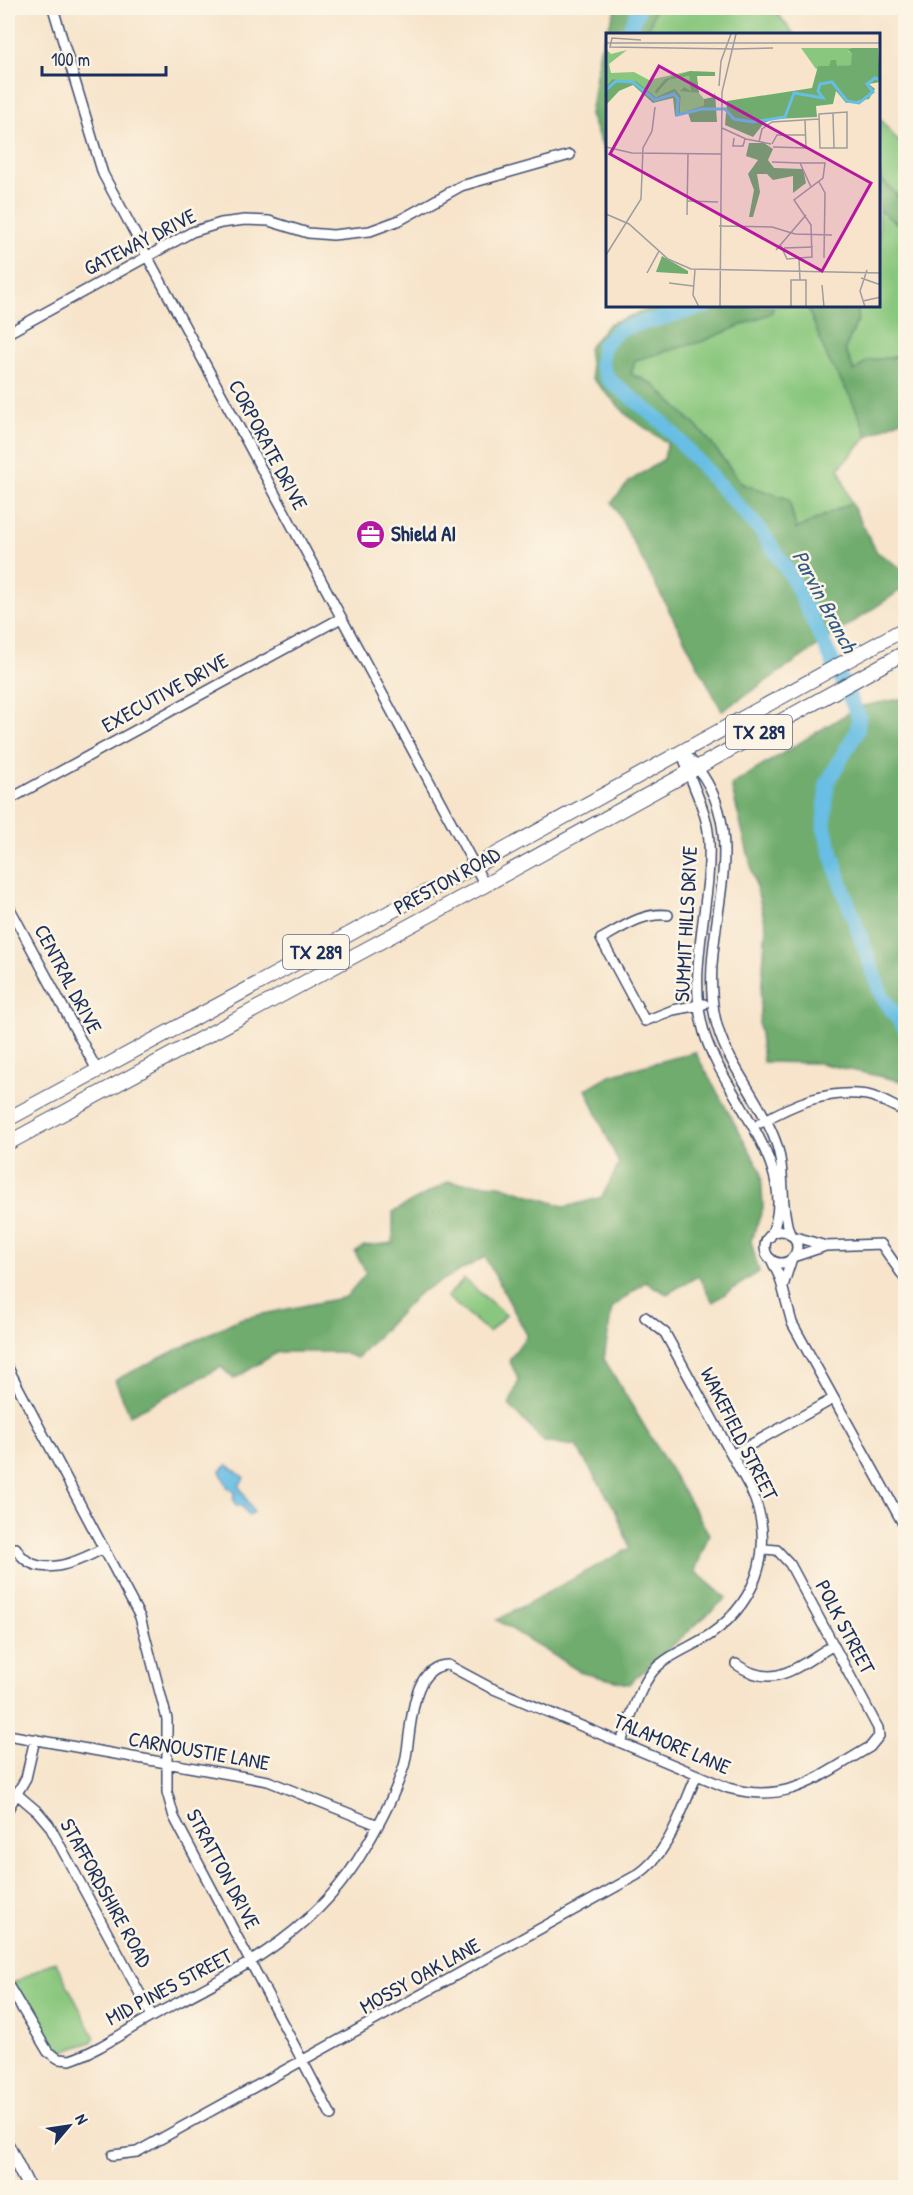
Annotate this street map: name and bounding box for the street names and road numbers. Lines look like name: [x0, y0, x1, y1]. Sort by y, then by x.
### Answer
street label: GATEWAY DRIVE: [79, 201, 201, 282]
street label: CORPORATE DRIVE: [222, 374, 315, 515]
street label: EXECUTIVE DRIVE: [96, 646, 233, 739]
road number: TX 289: [726, 715, 792, 749]
street label: PRESTON ROAD: [388, 839, 505, 922]
street label: SUMMIT HILLS DRIVE: [667, 845, 704, 1003]
street label: CENTRAL DRIVE: [28, 919, 109, 1038]
road number: TX 289: [283, 935, 349, 969]
street label: WAKEFIELD STREET: [693, 1362, 786, 1506]
street label: POLK STREET: [809, 1575, 883, 1680]
street label: TALAMORE LANE: [609, 1706, 735, 1781]
street label: CARNOUSTIE LANE: [126, 1724, 272, 1777]
street label: STRATTON DRIVE: [180, 1804, 267, 1934]
street label: STAFFORDSHIRE ROAD: [53, 1813, 159, 1972]
street label: MOSSY OAK LANE: [354, 1930, 485, 2021]
street label: MID PINES STREET: [100, 1940, 238, 2032]

